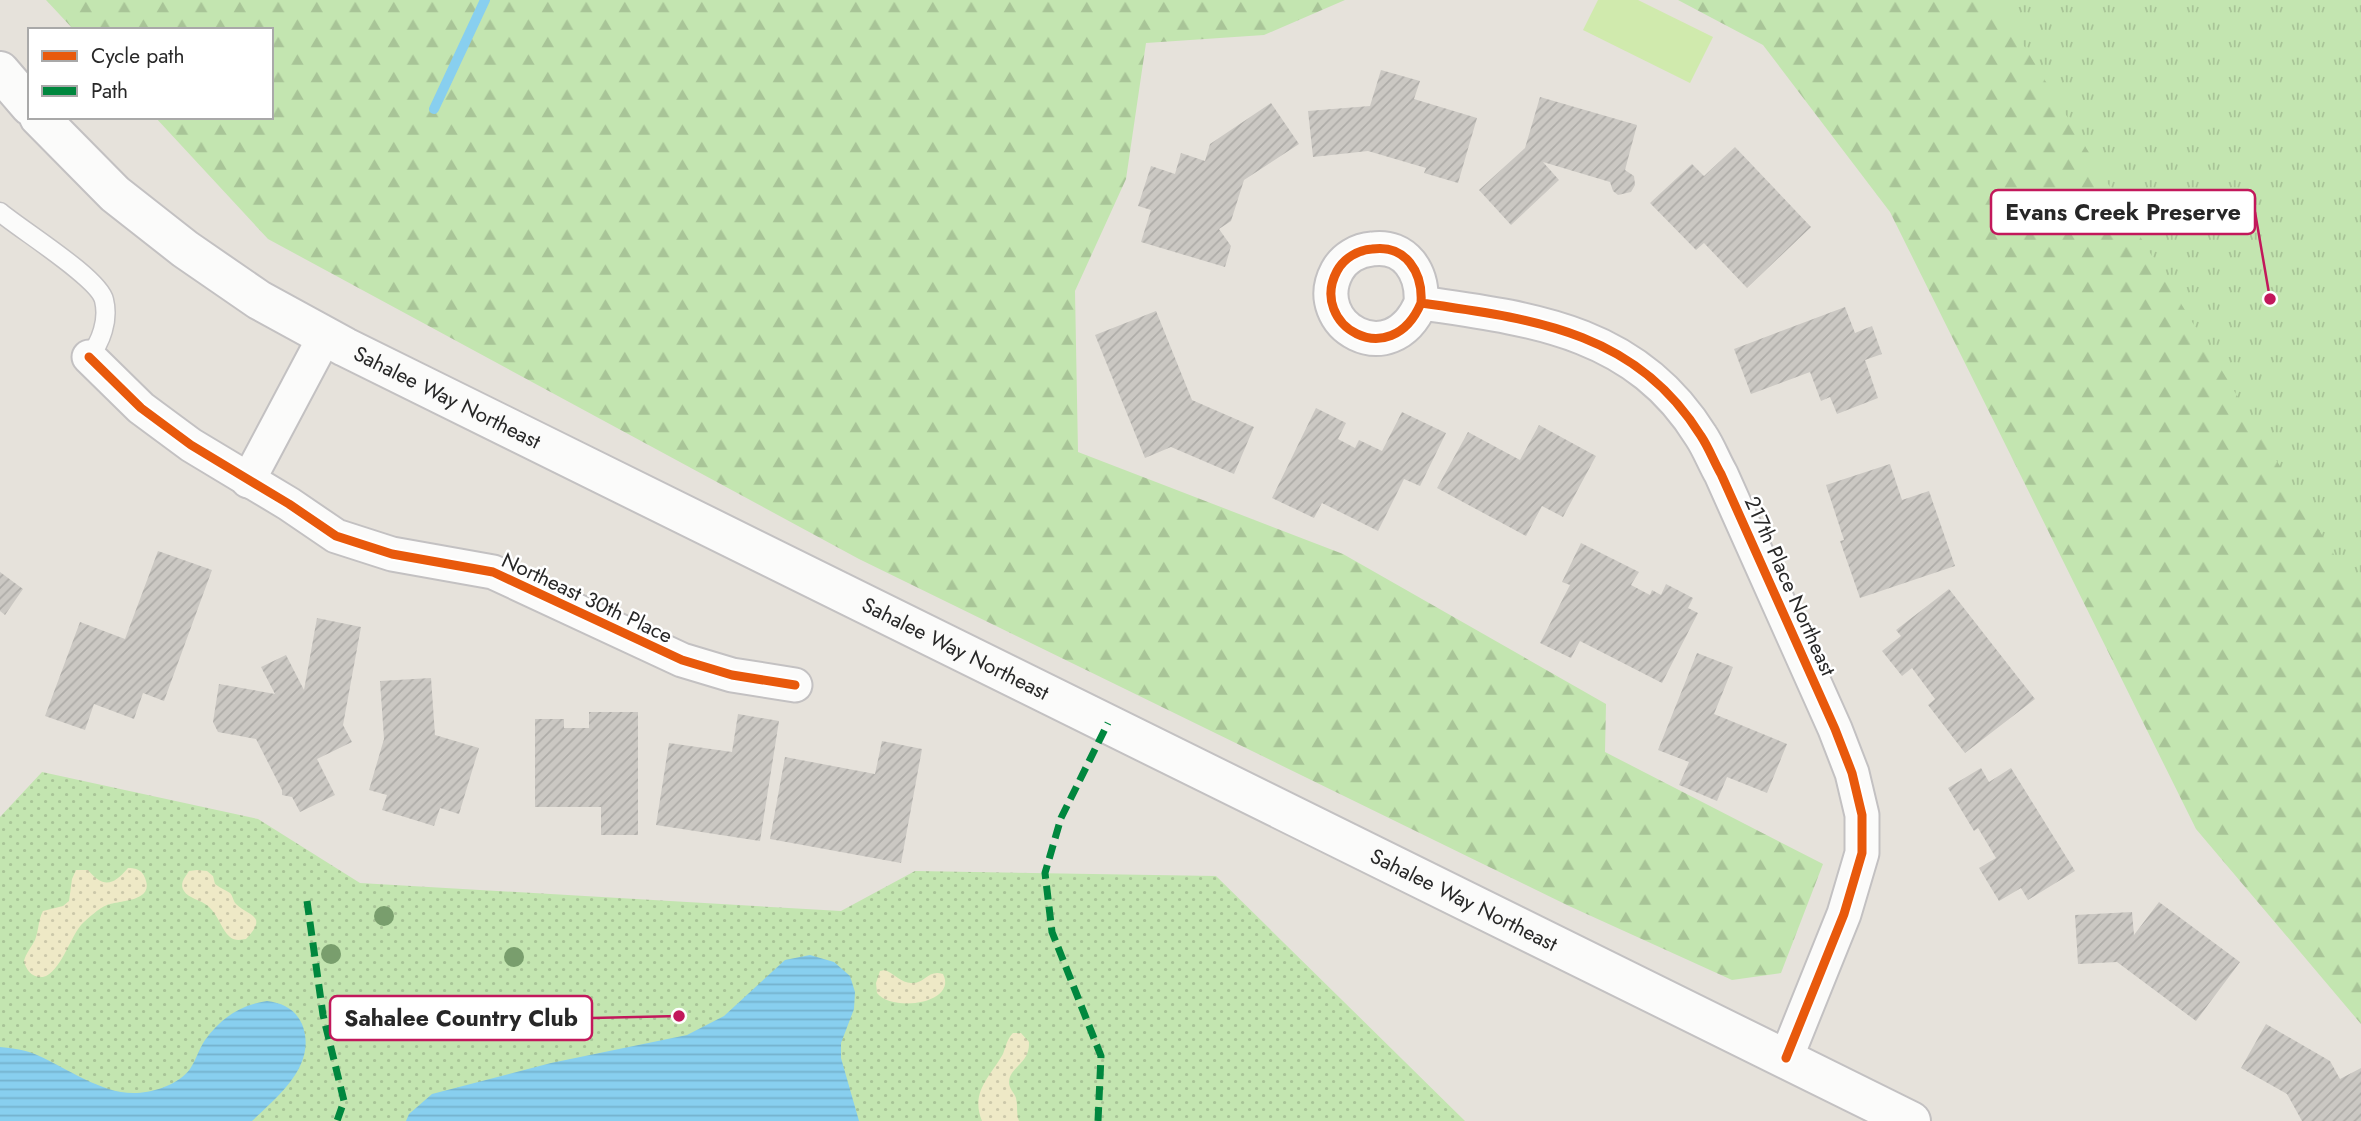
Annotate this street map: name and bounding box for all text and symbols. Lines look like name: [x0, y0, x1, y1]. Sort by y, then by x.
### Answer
legend: [28, 28, 273, 119]
text: Cycle path: [91, 41, 184, 71]
text: Path: [91, 76, 128, 106]
callout: Evans Creek Preserve: [1991, 190, 2255, 234]
text: Evans Creek Preserve: [2005, 195, 2241, 229]
street label: Sahalee Way Northeast: [348, 339, 546, 456]
street label: 217th Place Northeast: [1737, 491, 1843, 681]
street label: Northeast 30th Place: [497, 545, 678, 651]
street label: Sahalee Way Northeast: [857, 590, 1054, 708]
street label: Sahalee Way Northeast: [1365, 841, 1562, 959]
callout: Sahalee Country Club: [330, 996, 592, 1040]
text: Sahalee Country Club: [344, 1001, 578, 1035]

